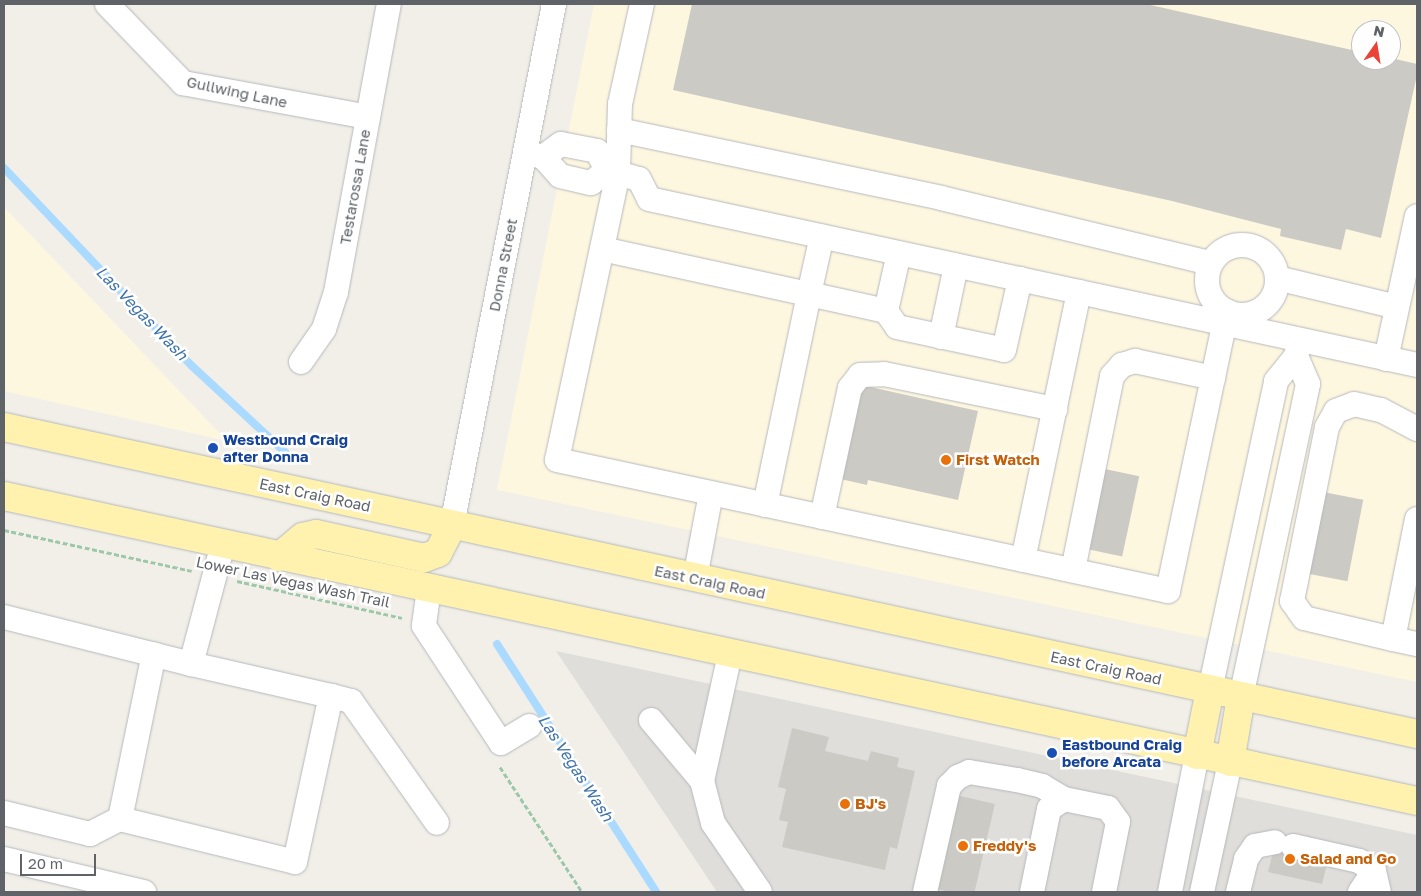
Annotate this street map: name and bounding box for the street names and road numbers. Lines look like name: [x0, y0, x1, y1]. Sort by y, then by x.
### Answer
street label: Gullwing Lane: [185, 73, 289, 111]
street label: Testarossa Lane: [336, 128, 374, 246]
street label: Donna Street: [485, 217, 521, 313]
street label: East Craig Road: [258, 474, 372, 516]
street label: Lower Las Vegas Wash Trail: [194, 553, 392, 611]
street label: East Craig Road: [653, 561, 767, 603]
street label: East Craig Road: [1049, 647, 1163, 689]

